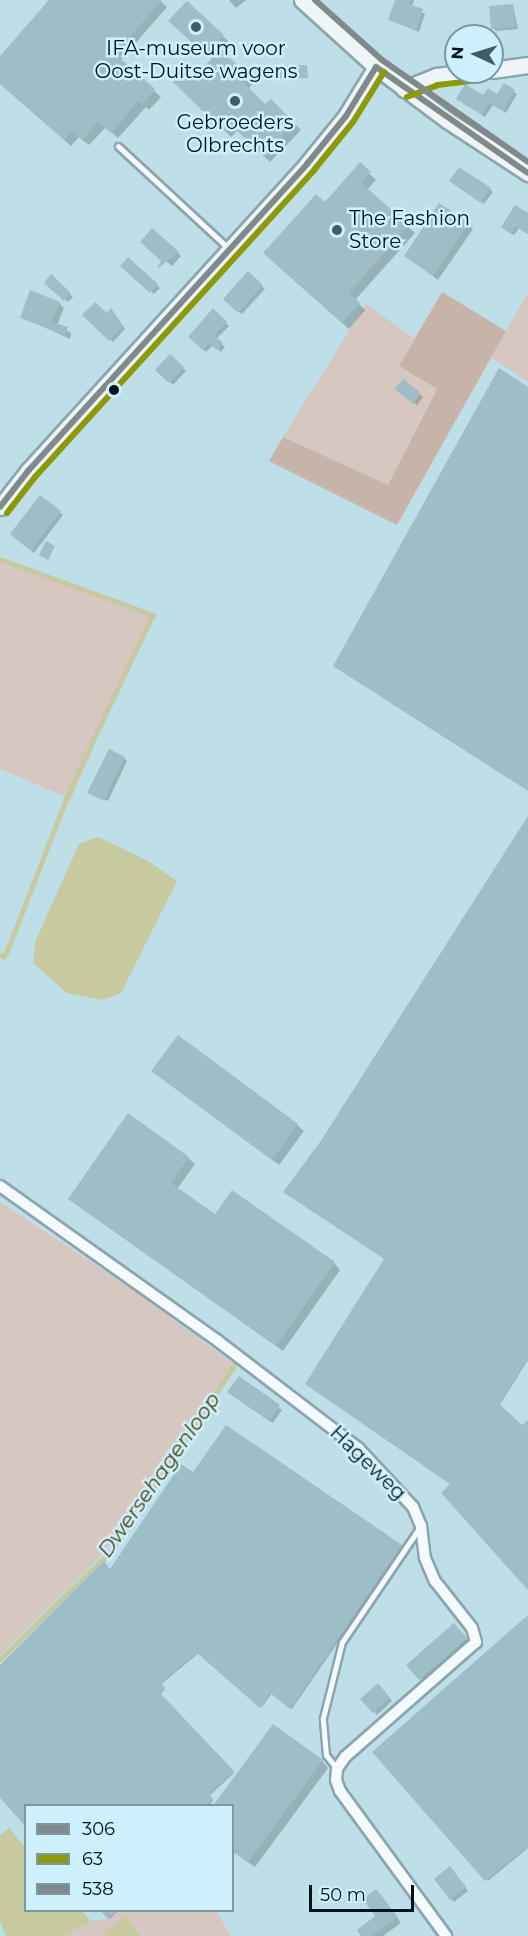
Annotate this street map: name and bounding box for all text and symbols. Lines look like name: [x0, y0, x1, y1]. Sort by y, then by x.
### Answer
marker: IFA-museum voor Oost-Duitse wagens: [189, 20, 203, 34]
north arrow: [444, 24, 504, 84]
place label: IFA-museum voor Oost-Duitse wagens: [94, 36, 298, 83]
text: N: [448, 46, 467, 60]
marker: Gebroeders Olbrechts: [228, 94, 242, 108]
place label: Gebroeders Olbrechts: [177, 110, 293, 157]
place label: The Fashion Store: [349, 207, 470, 254]
marker: The Fashion Store: [330, 223, 344, 237]
unlabelled marker: [108, 384, 120, 396]
water label: Dwersehagenloop: [93, 1388, 225, 1562]
street label: Hageweg: [325, 1421, 411, 1505]
legend: [24, 1804, 234, 1912]
text: 306: [82, 1818, 115, 1840]
text: 63: [82, 1848, 103, 1870]
scale bar: [312, 1873, 417, 1911]
text: 538: [82, 1878, 114, 1900]
text: 50 m: [320, 1884, 366, 1906]

